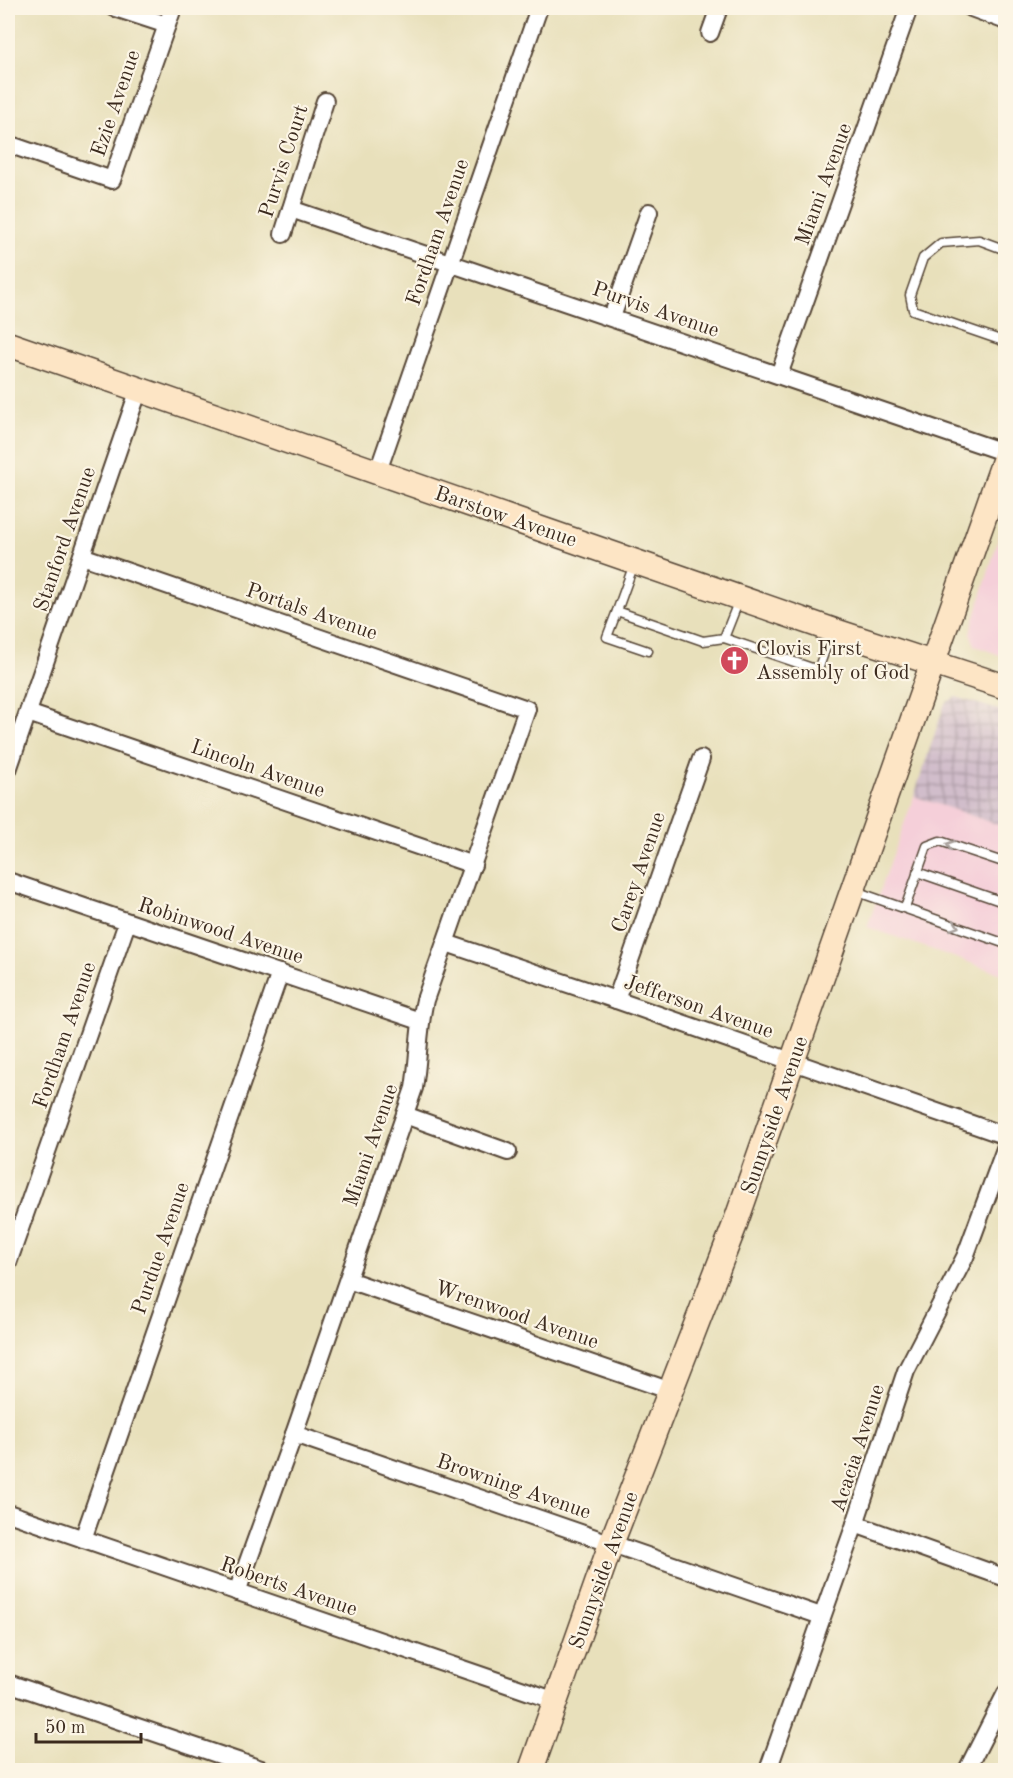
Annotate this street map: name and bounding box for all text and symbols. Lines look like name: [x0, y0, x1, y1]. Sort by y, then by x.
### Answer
street label: Ezie Avenue: [88, 47, 145, 160]
street label: Purvis Court: [256, 102, 313, 221]
street label: Miami Avenue: [793, 121, 856, 249]
street label: Fordham Avenue: [403, 156, 473, 309]
street label: Purvis Avenue: [589, 279, 722, 342]
street label: Stanford Avenue: [31, 464, 100, 615]
street label: Barstow Avenue: [432, 483, 579, 552]
street label: Portals Avenue: [243, 580, 380, 645]
place label: Clovis First Assembly of God: [756, 639, 910, 684]
church icon: Clovis First Assembly of God: [719, 644, 751, 676]
street label: Lincoln Avenue: [188, 737, 327, 802]
street label: Carey Avenue: [609, 809, 670, 936]
one-way arrow: [945, 839, 956, 852]
street label: Robinwood Avenue: [135, 895, 306, 968]
one-way arrow: [949, 919, 960, 931]
street label: Fordham Avenue: [30, 959, 100, 1112]
street label: Jefferson Avenue: [621, 972, 776, 1043]
street label: Sunnyside Avenue: [738, 1034, 812, 1197]
street label: Miami Avenue: [341, 1081, 402, 1210]
street label: Purdue Avenue: [129, 1180, 194, 1317]
street label: Wrenwood Avenue: [432, 1278, 601, 1353]
street label: Acacia Avenue: [828, 1382, 889, 1515]
street label: Browning Avenue: [434, 1451, 593, 1524]
street label: Sunnyside Avenue: [566, 1489, 643, 1652]
street label: Roberts Avenue: [217, 1554, 360, 1621]
scale bar: [36, 1706, 141, 1744]
text: 50 m: [45, 1719, 85, 1737]

